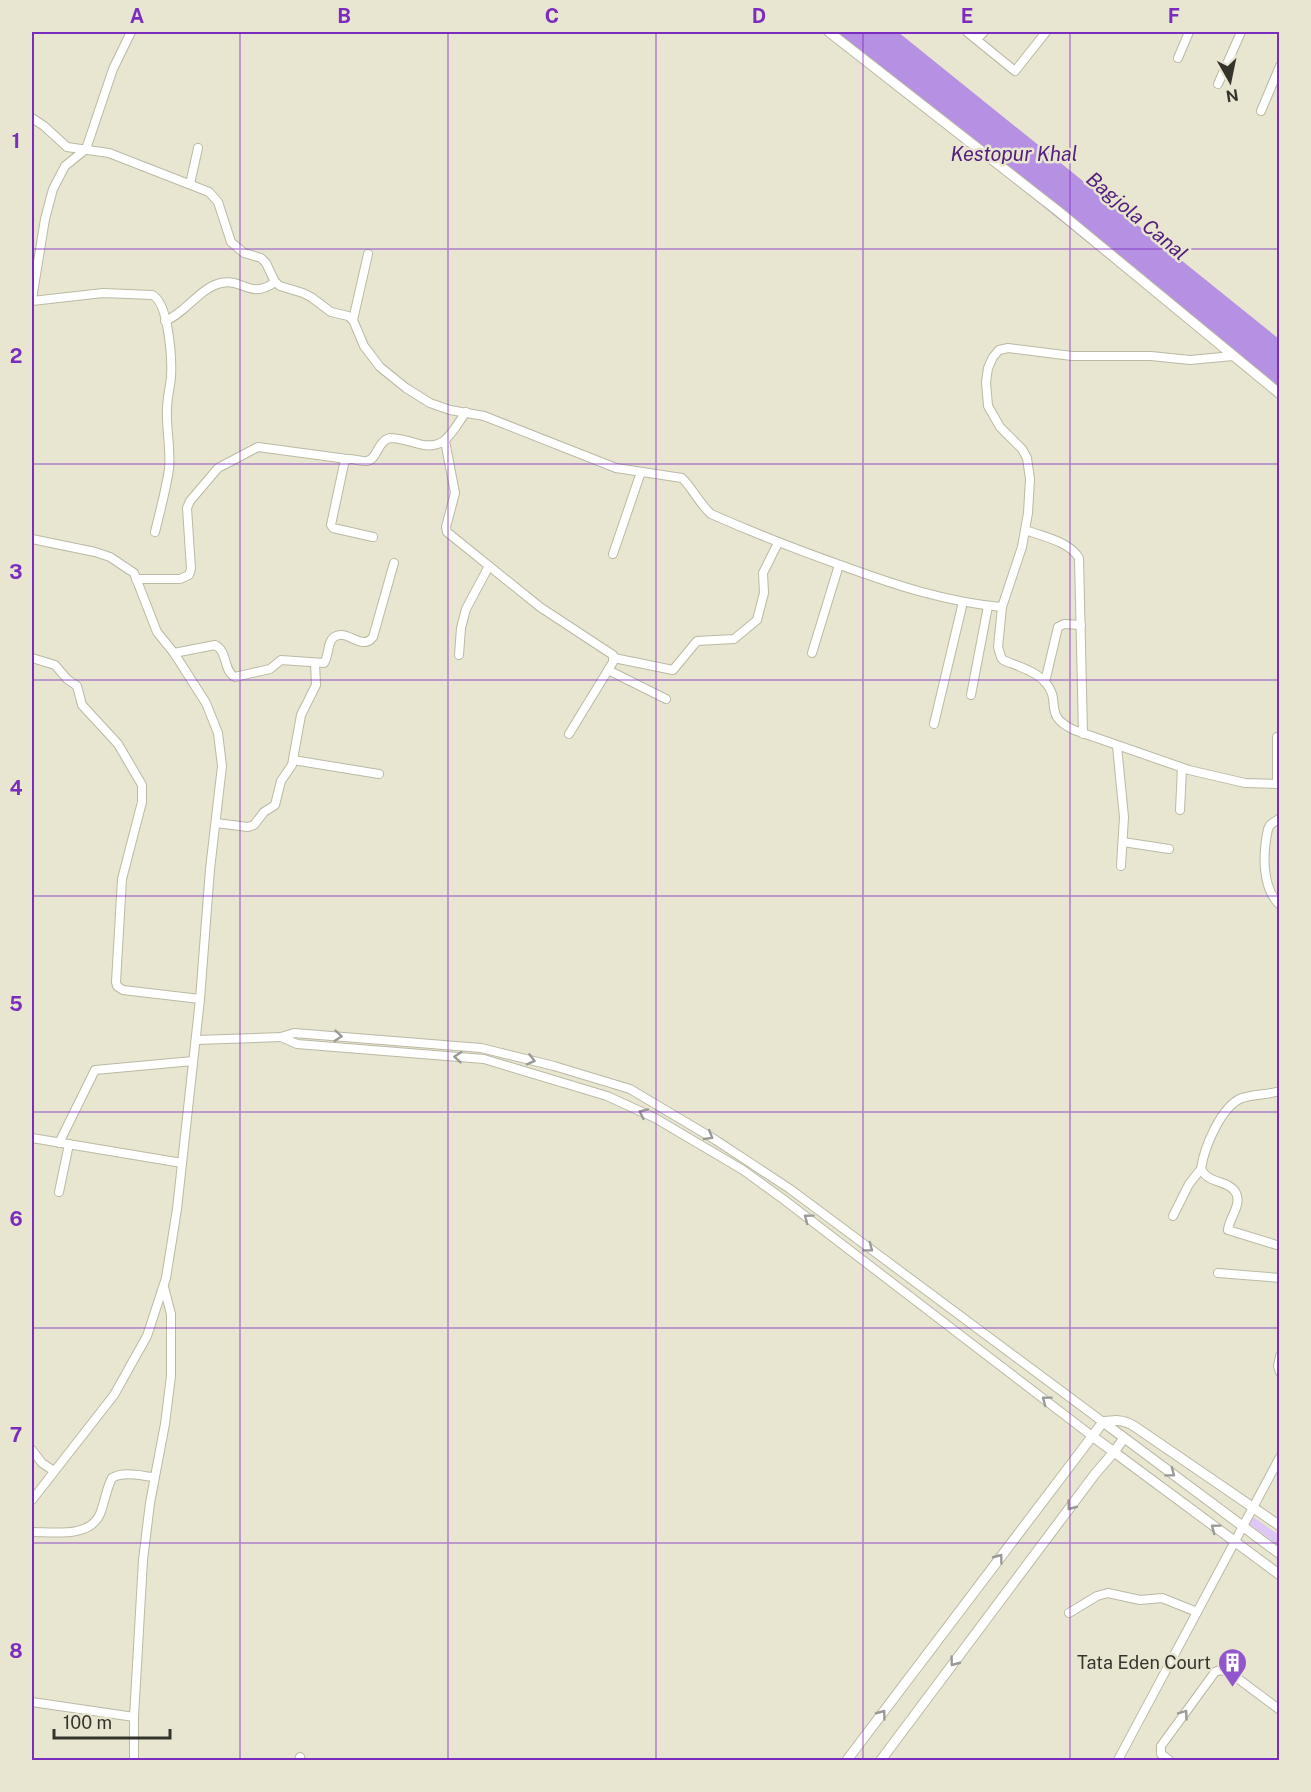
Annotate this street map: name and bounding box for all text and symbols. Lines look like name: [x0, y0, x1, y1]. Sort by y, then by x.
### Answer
text: A: [130, 4, 144, 28]
text: B: [337, 4, 351, 28]
text: C: [545, 4, 559, 28]
text: D: [752, 4, 766, 28]
text: E: [961, 4, 973, 28]
text: F: [1168, 4, 1180, 28]
north arrow: [1200, 51, 1260, 111]
text: N: [1225, 85, 1240, 106]
text: 1: [12, 129, 20, 153]
water label: Kestopur Khal: [950, 142, 1078, 166]
water label: Bagjola Canal: [1081, 167, 1193, 265]
text: 2: [10, 344, 22, 368]
text: 3: [9, 560, 23, 584]
text: 4: [9, 776, 23, 800]
text: 5: [9, 992, 23, 1016]
one-way arrow: [334, 1029, 343, 1042]
one-way arrow: [453, 1051, 462, 1064]
one-way arrow: [526, 1053, 536, 1066]
one-way arrow: [639, 1109, 650, 1121]
one-way arrow: [703, 1129, 713, 1140]
text: 6: [9, 1207, 23, 1231]
one-way arrow: [803, 1214, 814, 1225]
one-way arrow: [862, 1241, 873, 1252]
one-way arrow: [1041, 1396, 1052, 1407]
text: 7: [10, 1423, 22, 1447]
one-way arrow: [1164, 1466, 1175, 1477]
one-way arrow: [1068, 1500, 1079, 1511]
one-way arrow: [1211, 1524, 1222, 1535]
one-way arrow: [992, 1554, 1003, 1565]
text: 8: [9, 1639, 23, 1663]
building icon: Tata Eden Court: [1216, 1646, 1248, 1688]
place label: Tata Eden Court: [1077, 1652, 1211, 1673]
one-way arrow: [951, 1656, 962, 1667]
scale bar: [54, 1702, 170, 1740]
one-way arrow: [875, 1709, 886, 1720]
one-way arrow: [1177, 1710, 1188, 1721]
text: 100 m: [63, 1712, 112, 1733]

